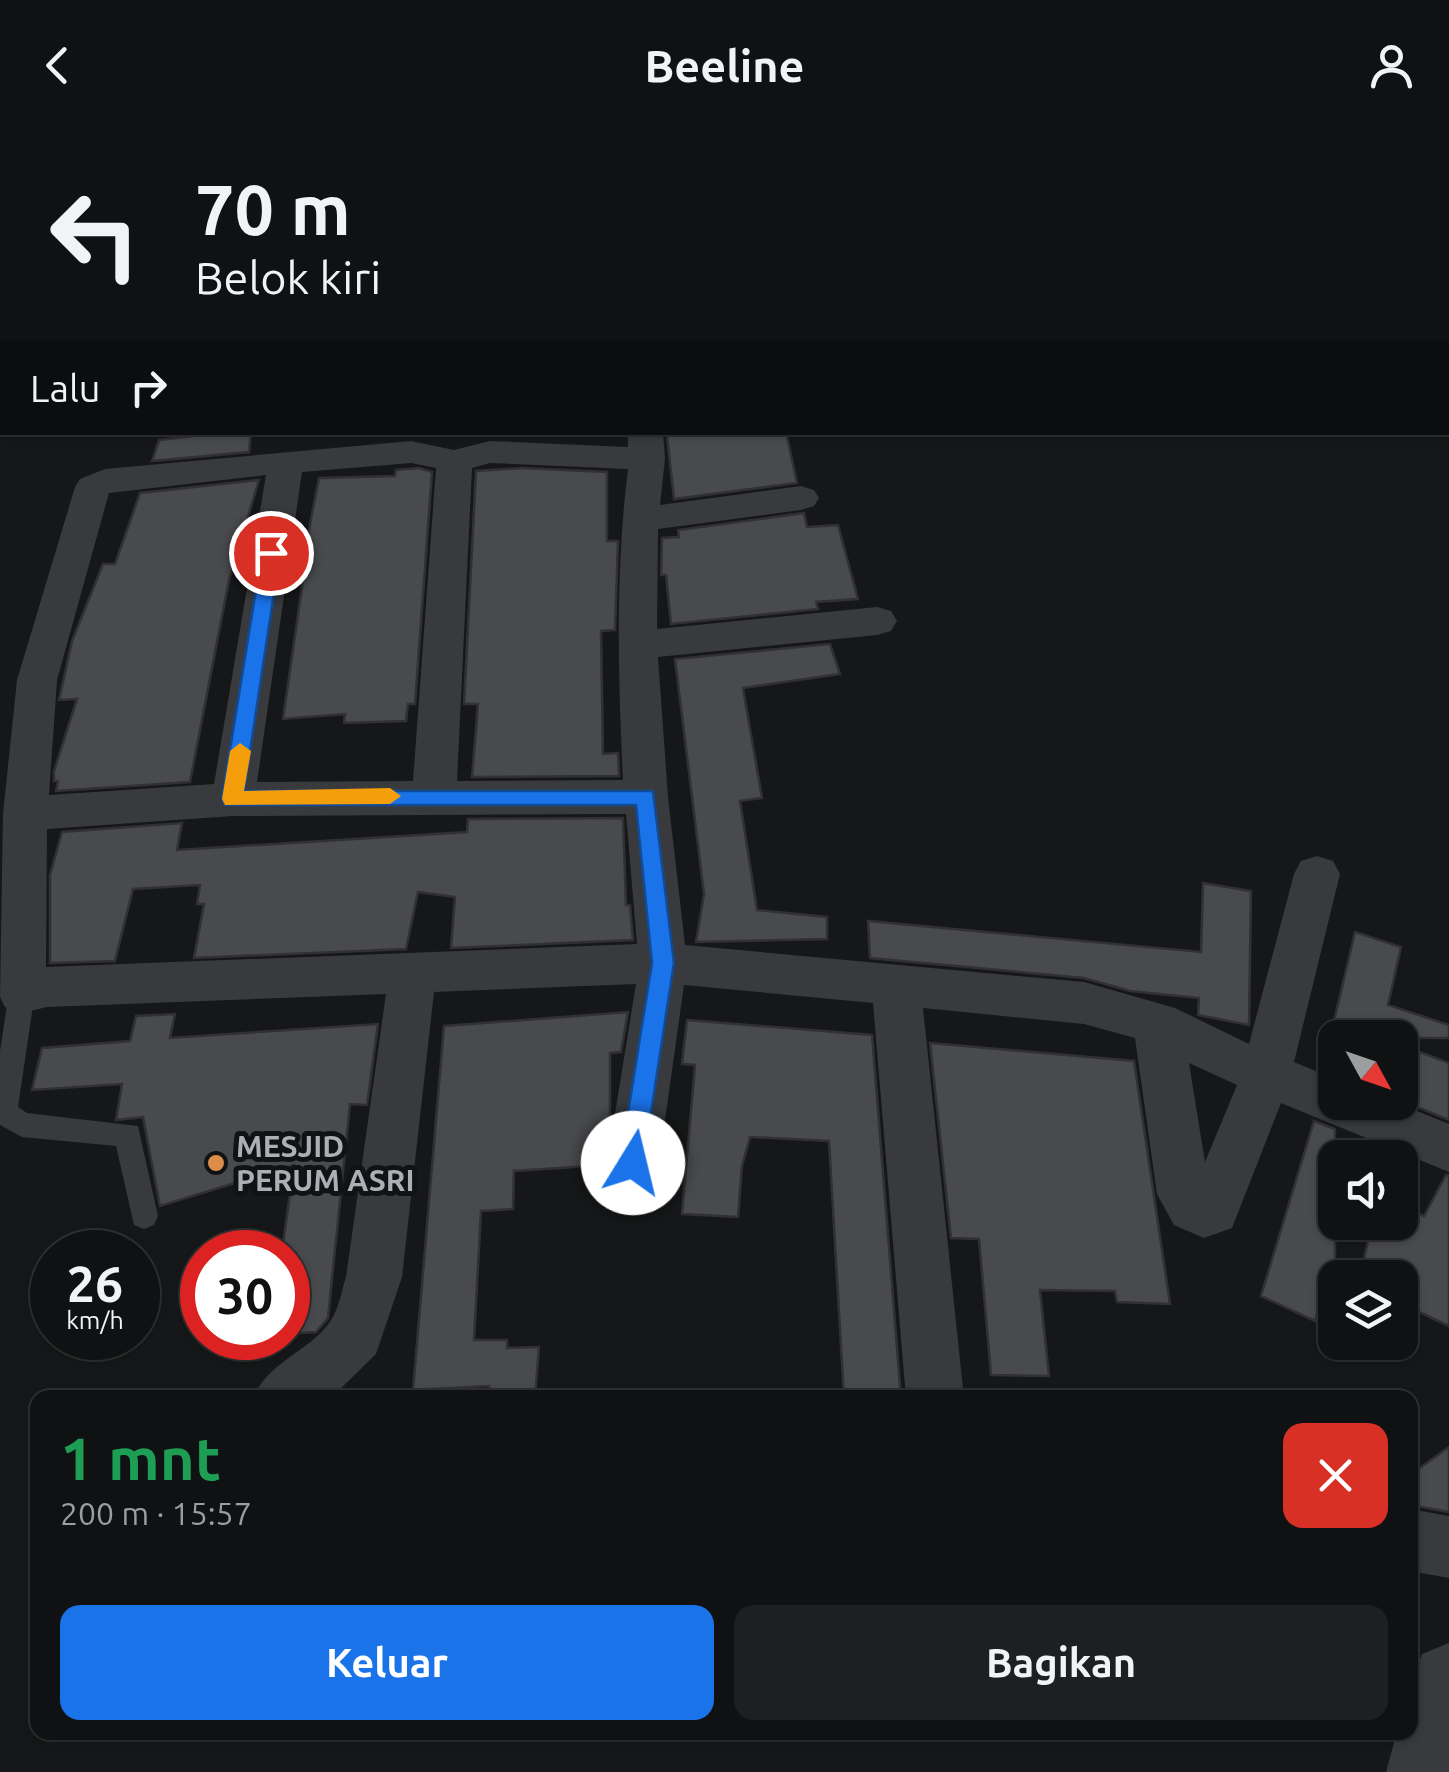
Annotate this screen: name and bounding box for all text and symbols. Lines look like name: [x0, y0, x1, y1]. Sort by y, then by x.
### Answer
icon: back: [30, 38, 85, 93]
icon: person: [1364, 38, 1419, 93]
text: Beeline: [644, 40, 805, 91]
icon: left: [30, 170, 160, 300]
text: 70 m: [195, 170, 351, 248]
text: Belok kiri: [195, 252, 381, 303]
icon: right: [121, 360, 176, 415]
text: Lalu: [30, 367, 101, 409]
pin: [229, 511, 314, 596]
icon: arrive: [244, 526, 299, 581]
north arrow: [1318, 1020, 1418, 1120]
map controls: [1318, 1020, 1418, 1360]
position arrow: [581, 1111, 685, 1215]
place label: MESJID PERUM ASRI: [236, 1129, 415, 1197]
button: sound: [1318, 1140, 1418, 1240]
marker: MESJID PERUM ASRI: [205, 1152, 227, 1174]
speed limit sign: 30: [180, 1230, 310, 1360]
text: 26: [67, 1255, 123, 1311]
button: layers: [1318, 1260, 1418, 1360]
text: km/h: [66, 1306, 124, 1334]
button: close: [1283, 1423, 1388, 1528]
text: 1 mnt: [60, 1424, 221, 1491]
text: 200 m · 15:57: [60, 1495, 252, 1531]
button: Keluar: [60, 1605, 714, 1720]
button: Bagikan: [734, 1605, 1388, 1720]

